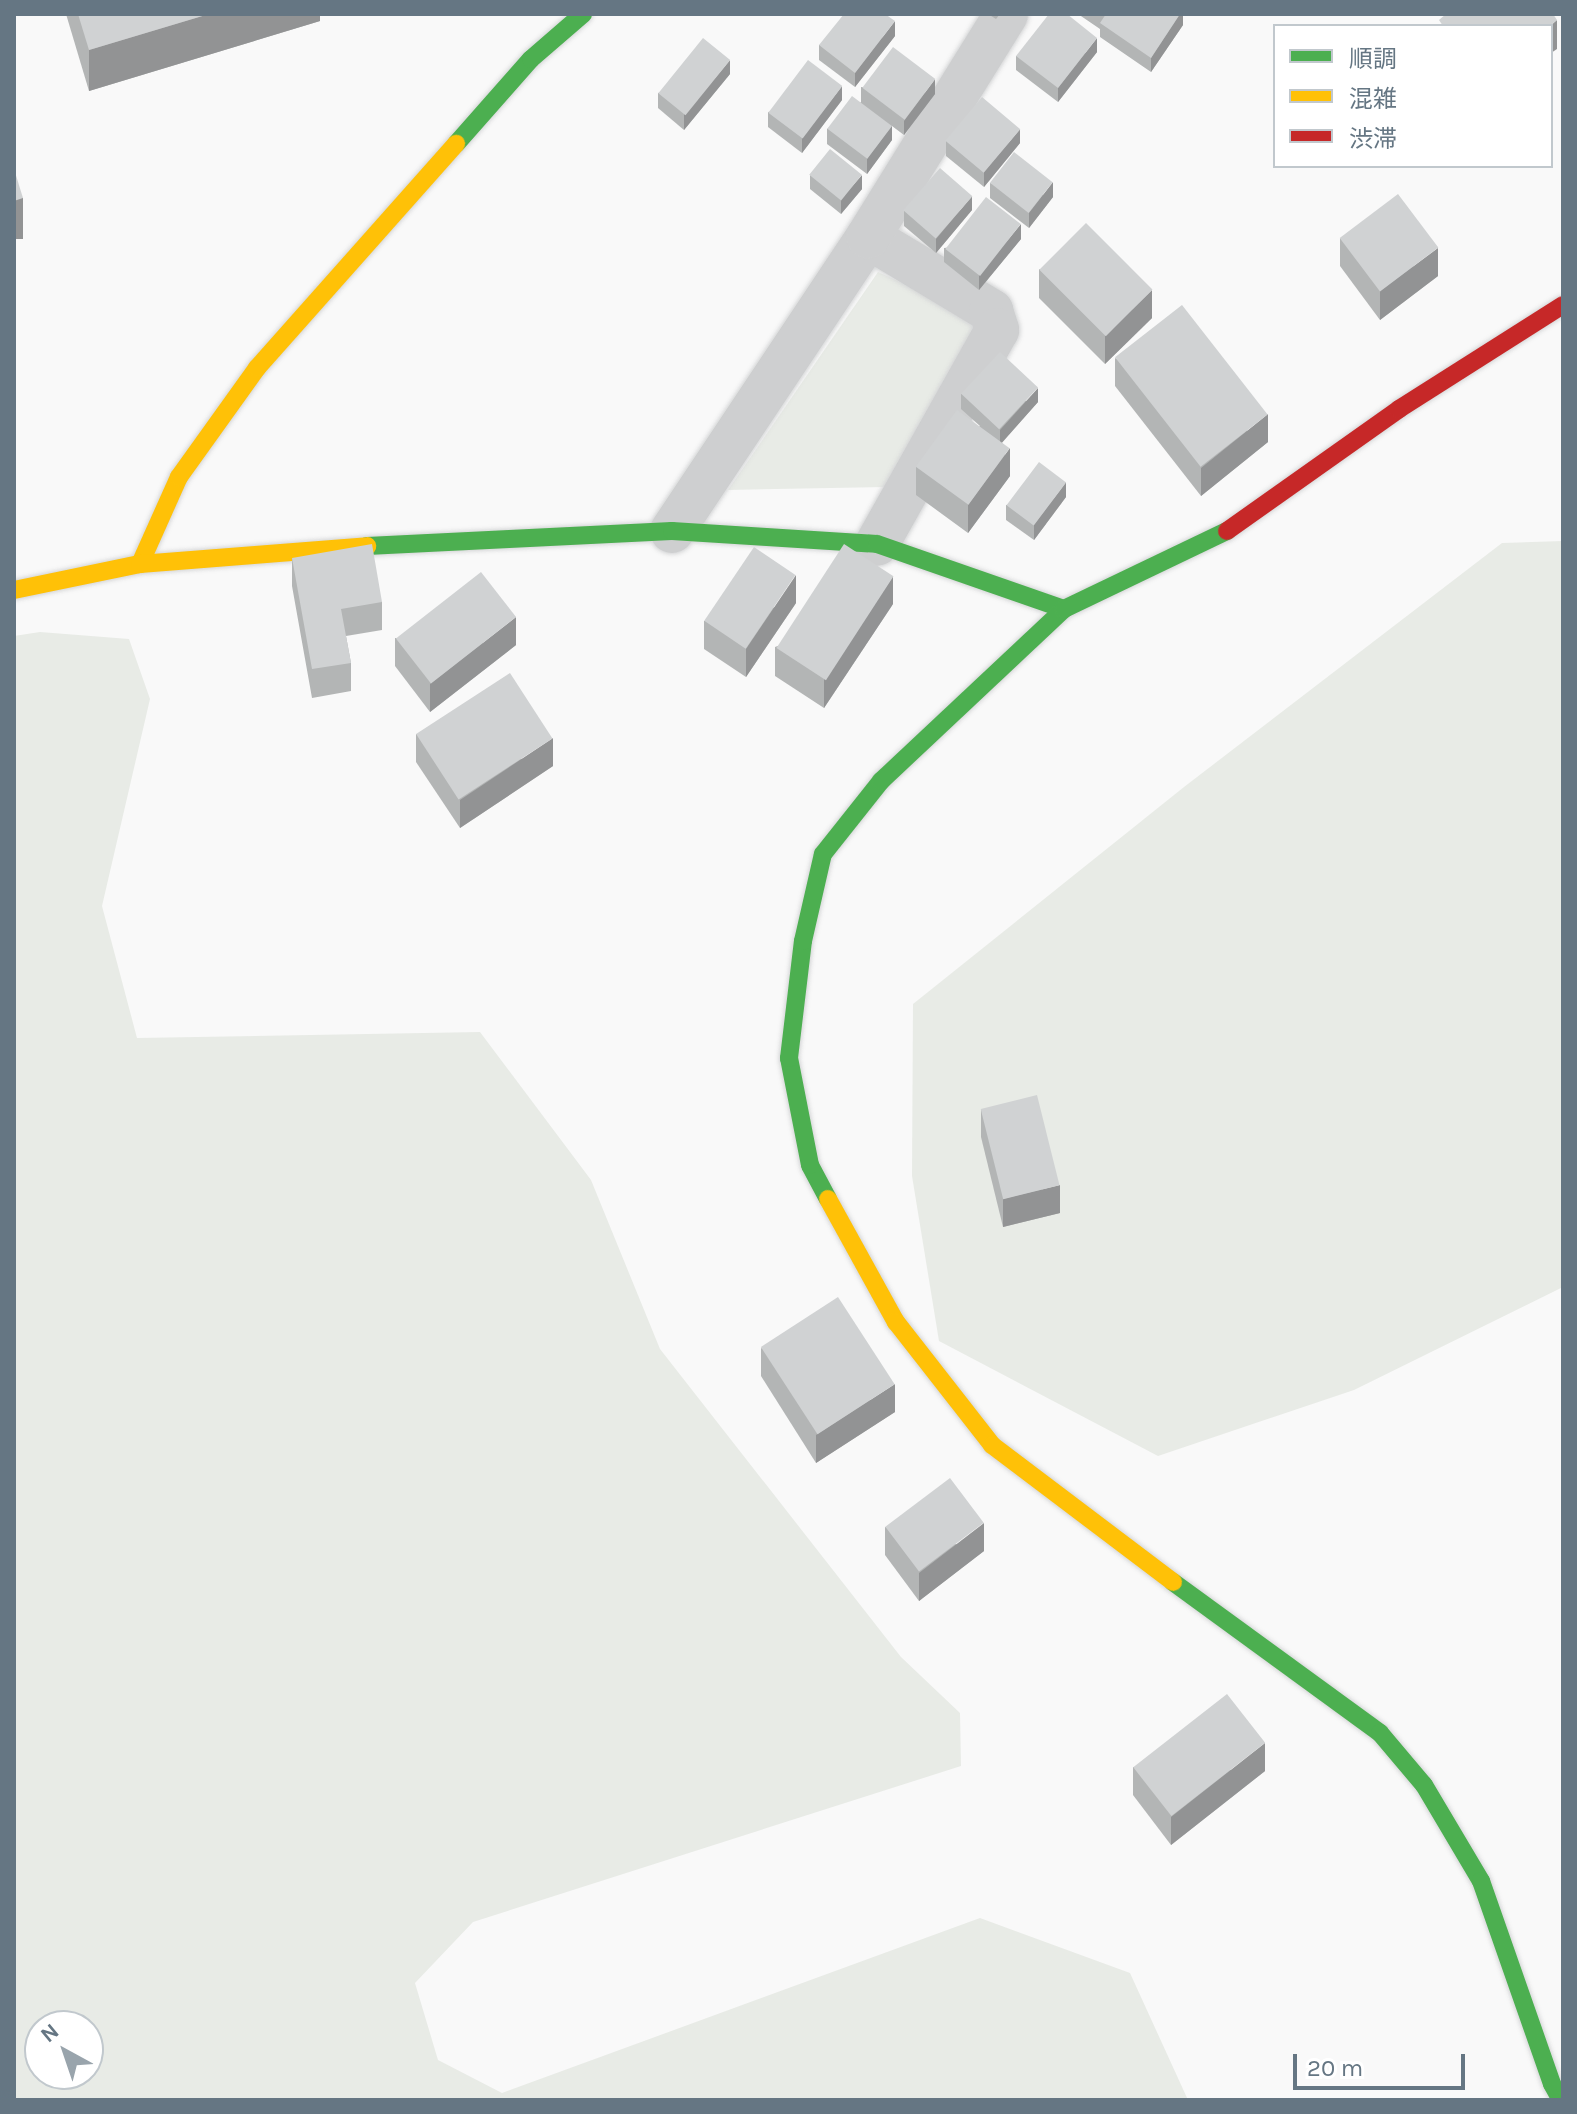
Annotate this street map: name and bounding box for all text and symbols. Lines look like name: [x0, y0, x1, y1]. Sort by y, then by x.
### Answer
legend: [1273, 24, 1553, 168]
text: 順調: [1349, 45, 1397, 73]
text: 混雑: [1349, 85, 1397, 113]
text: 渋滞: [1349, 125, 1397, 153]
north arrow: [24, 2010, 104, 2090]
text: N: [35, 2018, 64, 2048]
scale bar: [1297, 2038, 1469, 2088]
text: 20 m: [1307, 2054, 1363, 2082]

